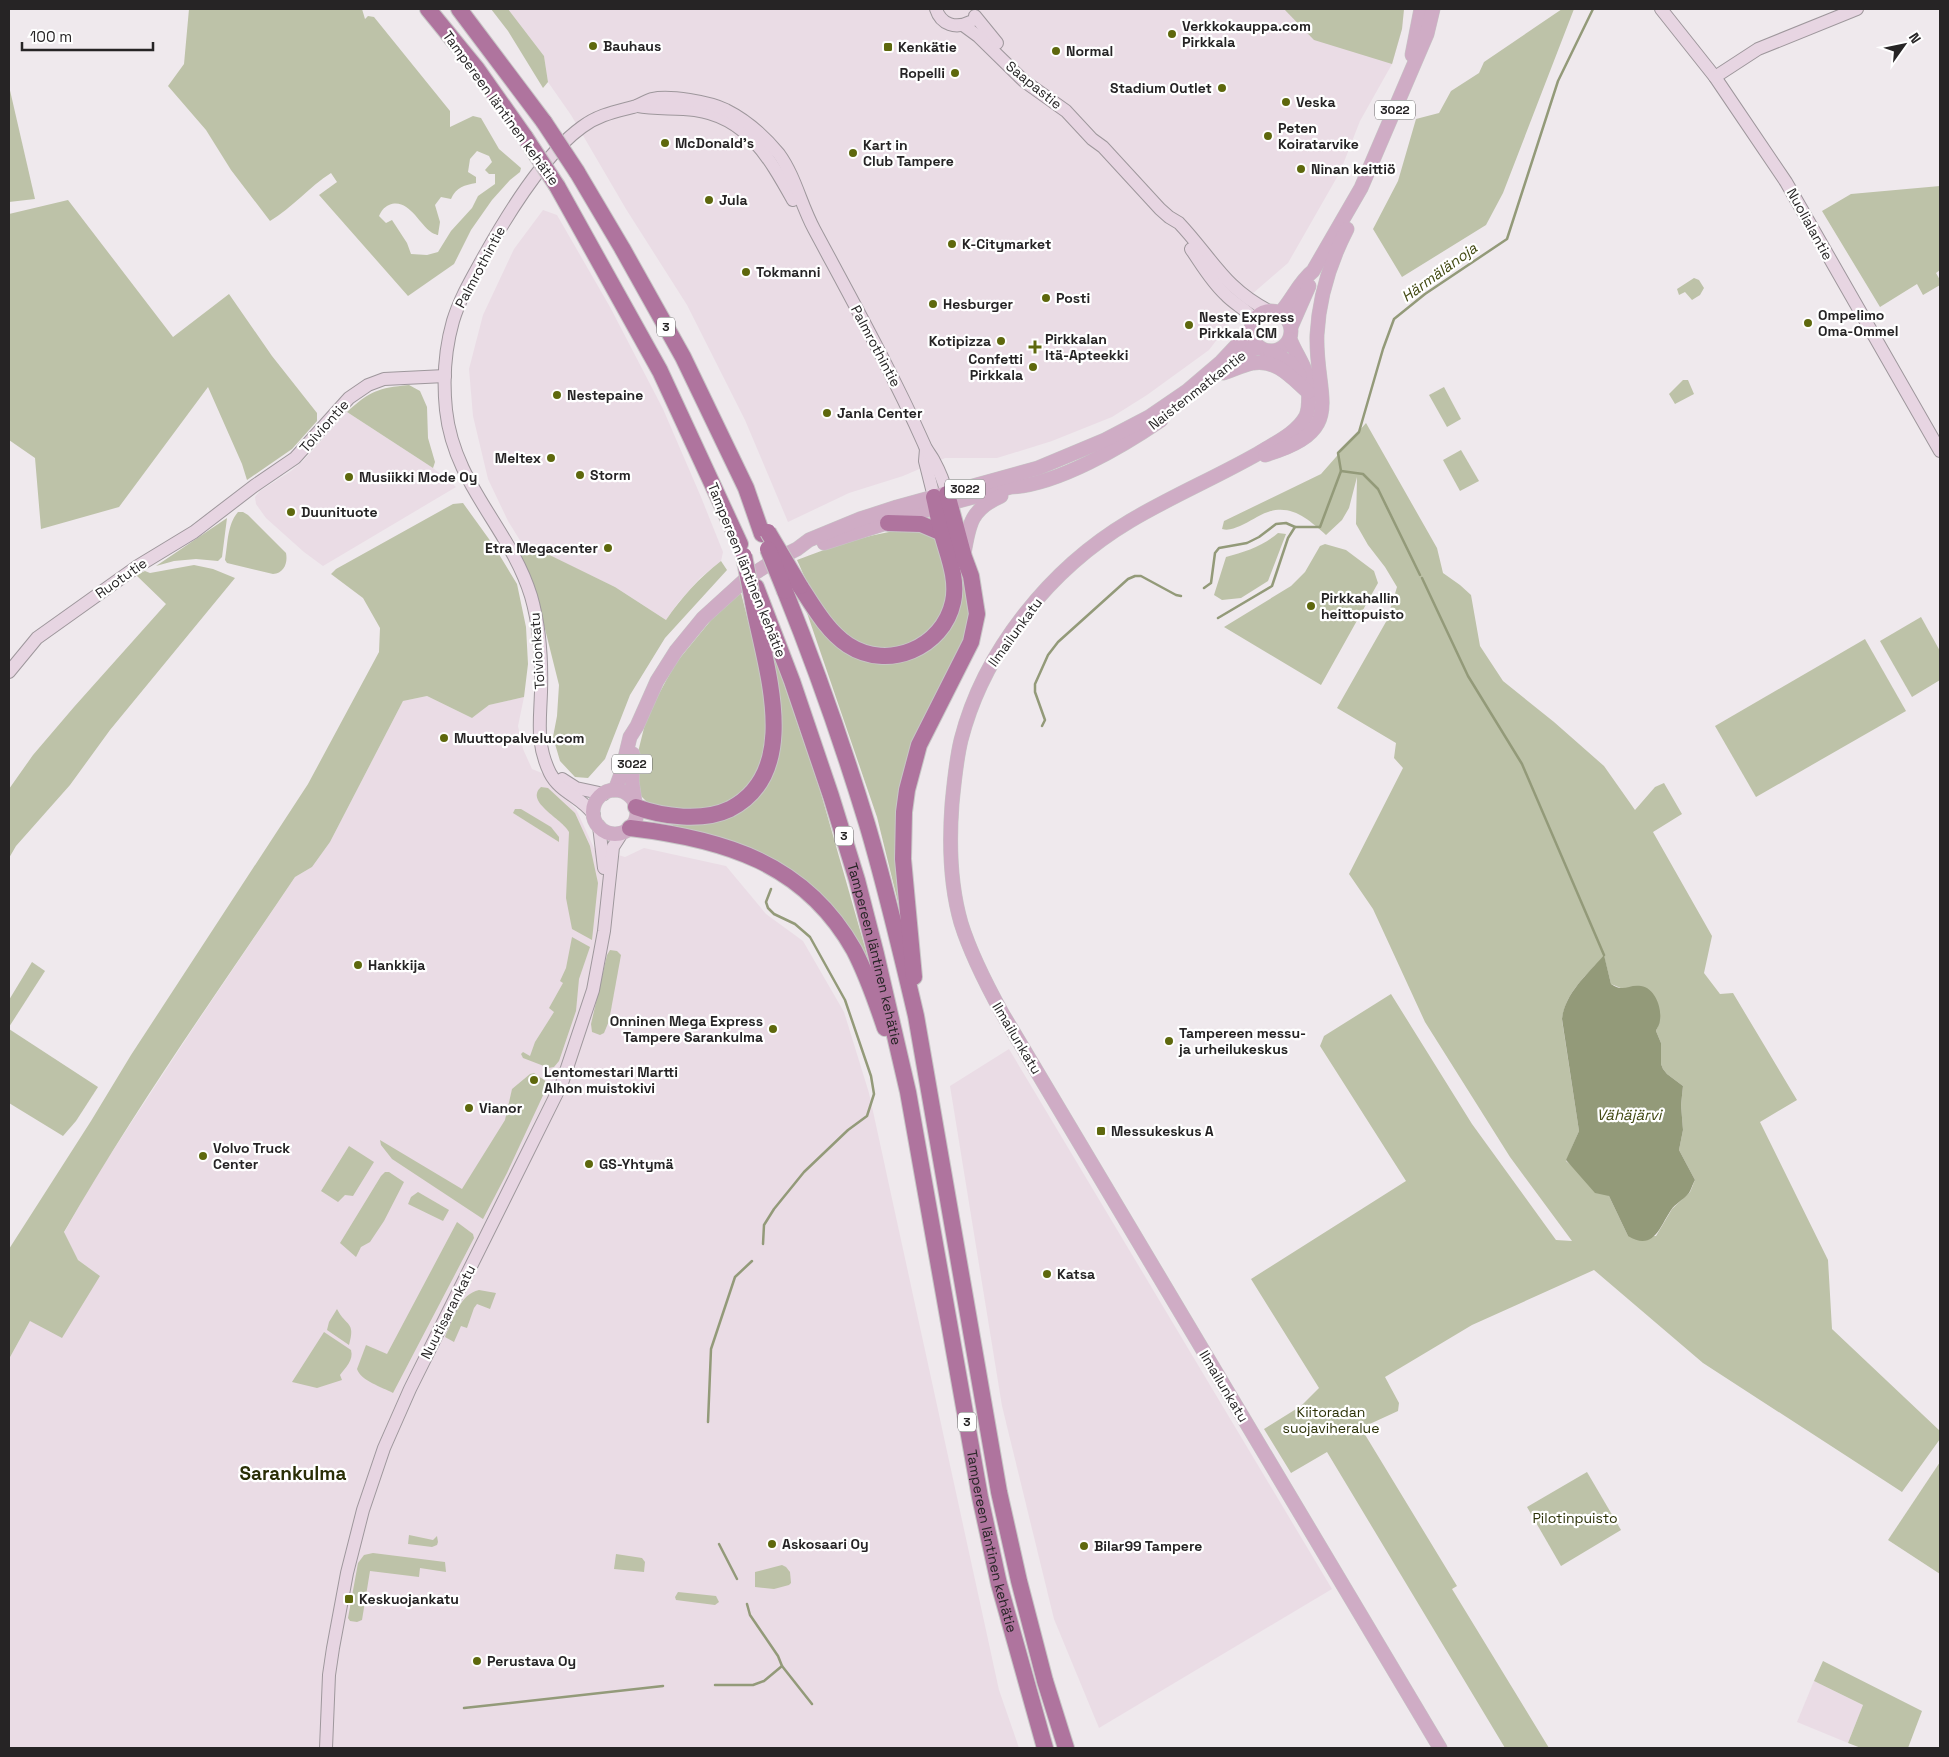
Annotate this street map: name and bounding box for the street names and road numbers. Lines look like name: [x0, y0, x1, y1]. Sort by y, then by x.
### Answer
street label: Tampereen läntinen kehätie: [439, 27, 563, 189]
street label: Saapastie: [1002, 57, 1066, 113]
road number: 3022: [1375, 100, 1415, 120]
street label: Nuolialantie: [1783, 185, 1837, 263]
street label: Palmrothintie: [451, 223, 509, 311]
street label: Palmrothintie: [847, 302, 905, 390]
road number: 3: [657, 318, 675, 337]
street label: Naistenmatkantie: [1145, 346, 1249, 434]
street label: Toiviontie: [296, 396, 352, 456]
road number: 3022: [945, 479, 985, 498]
street label: Tampereen läntinen kehätie: [704, 480, 790, 660]
street label: Ruotutie: [92, 554, 150, 602]
street label: Ilmailunkatu: [984, 594, 1046, 670]
street label: Toivionkatu: [525, 612, 549, 690]
road number: 3022: [612, 754, 652, 774]
road number: 3: [835, 826, 853, 846]
street label: Tampereen läntinen kehätie: [843, 861, 906, 1047]
street label: Ilmailunkatu: [988, 999, 1046, 1077]
street label: Nuutisarankatu: [417, 1262, 479, 1362]
street label: Ilmailunkatu: [1195, 1347, 1253, 1425]
road number: 3: [958, 1412, 976, 1431]
street label: Tampereen läntinen kehätie: [963, 1448, 1021, 1635]

